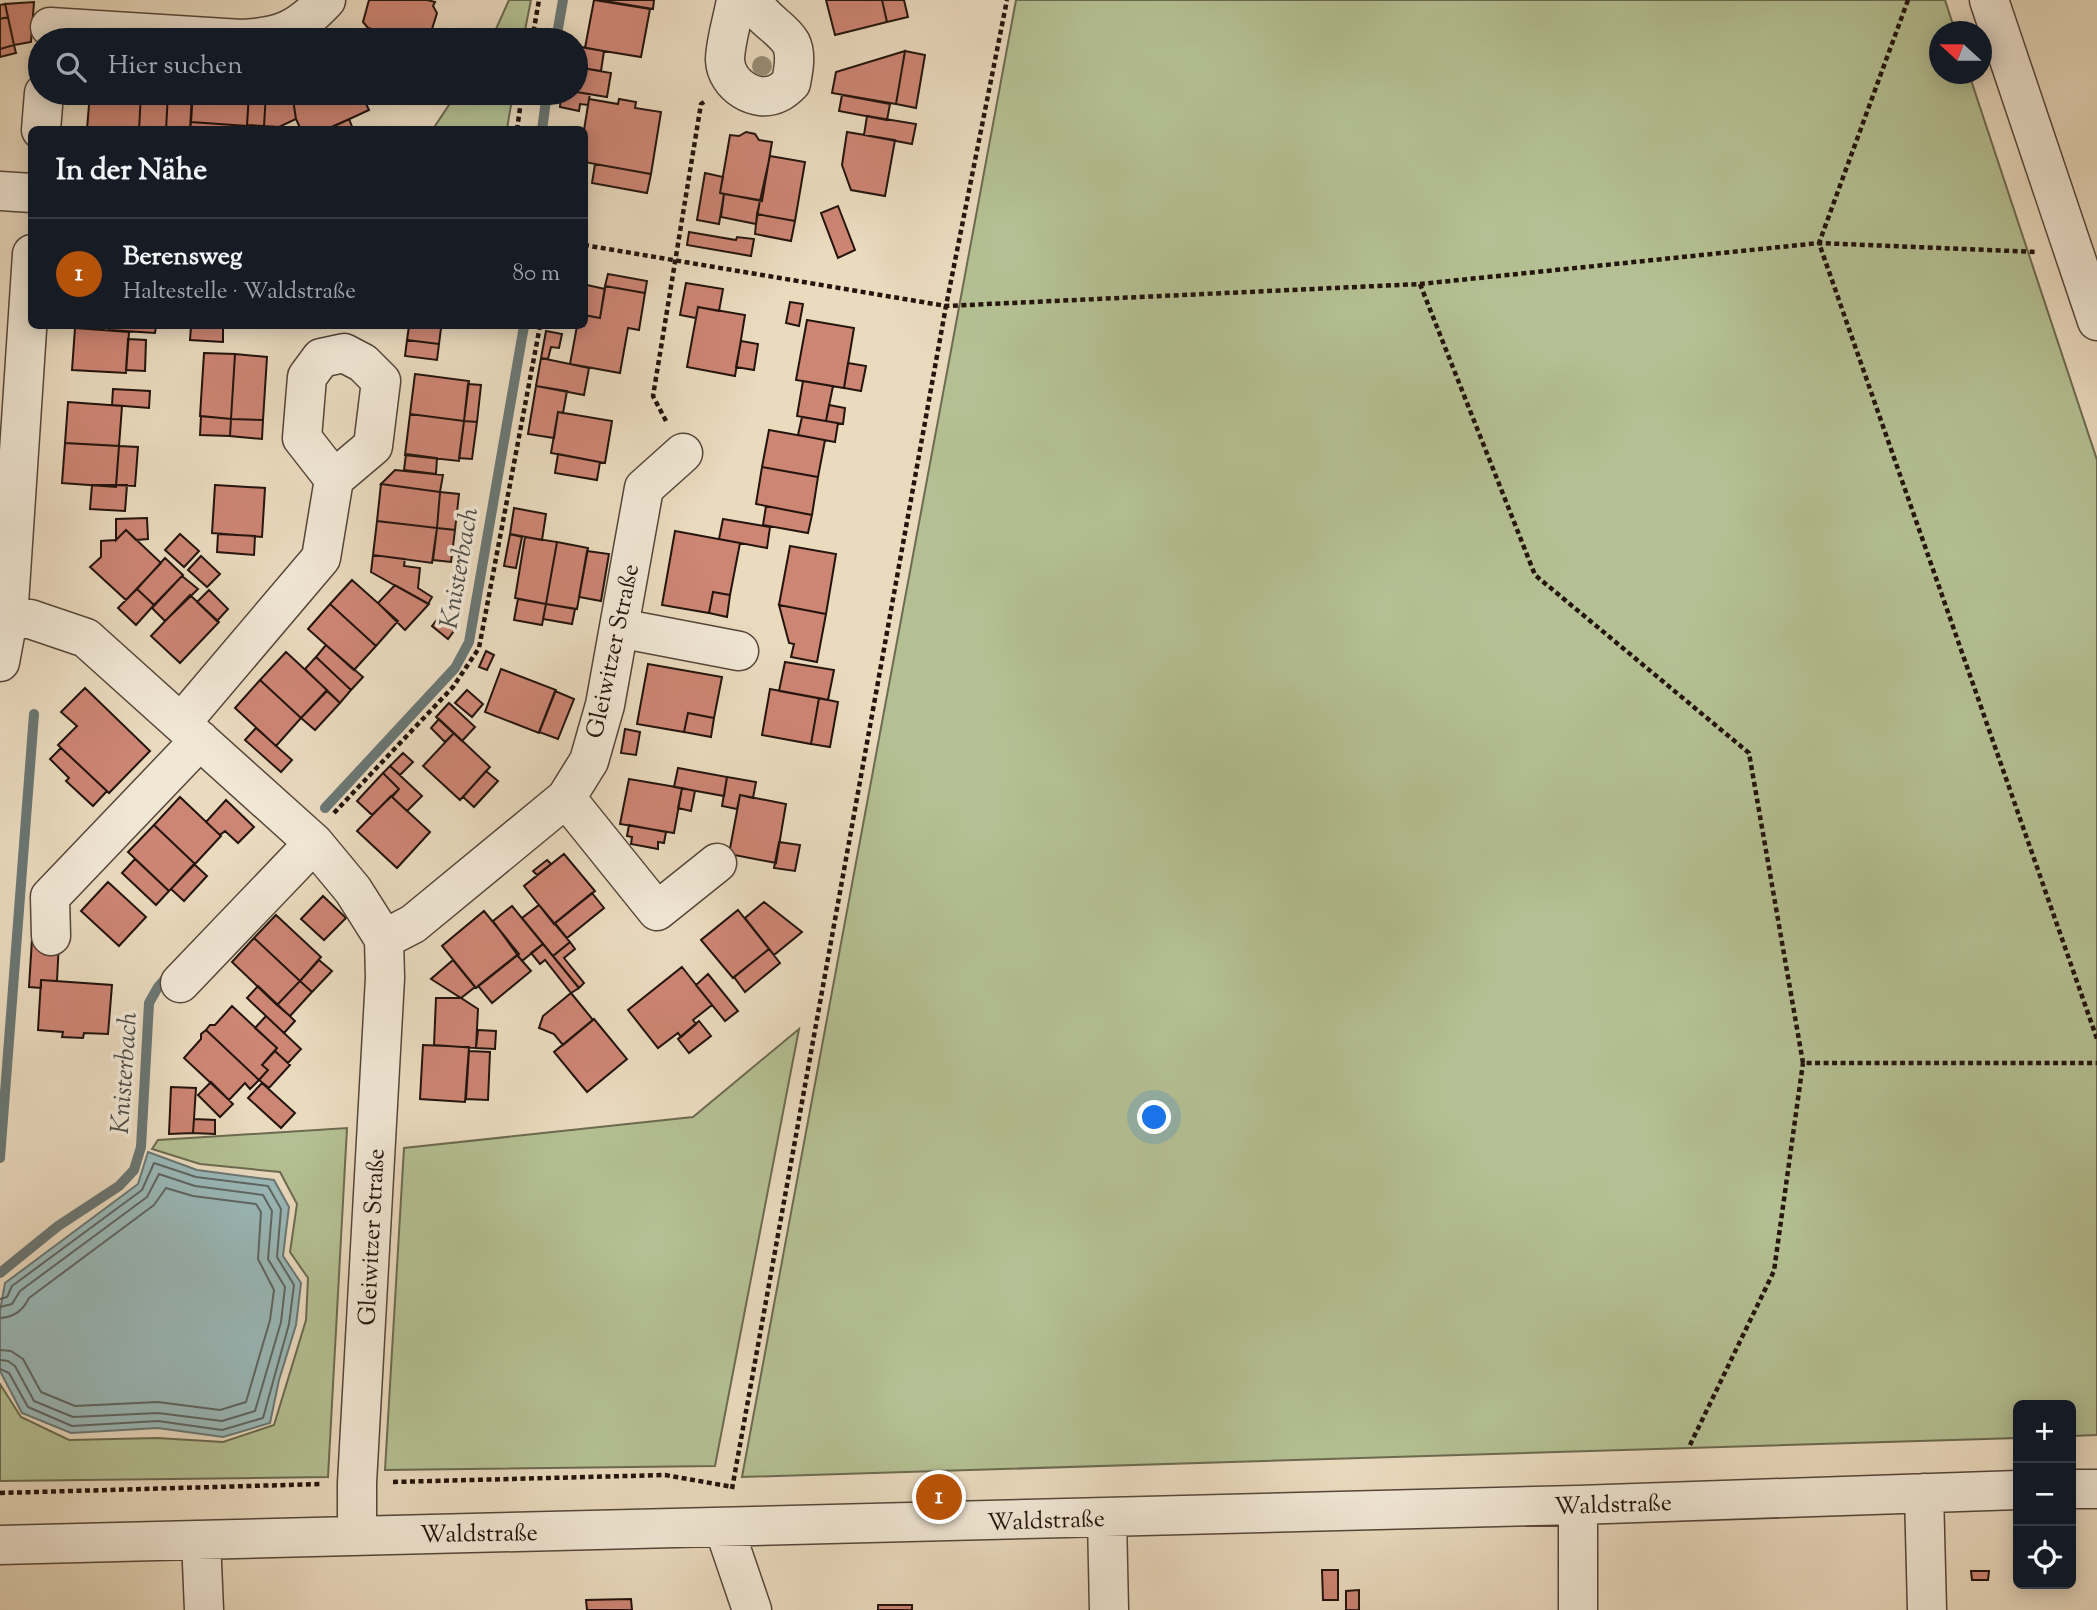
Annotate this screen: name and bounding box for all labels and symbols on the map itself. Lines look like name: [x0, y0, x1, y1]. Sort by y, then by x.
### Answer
north arrow: [1929, 21, 1992, 84]
water label: Knisterbach: [432, 505, 489, 632]
street label: Gleiwitzer Straße: [579, 561, 649, 742]
water label: Knisterbach: [103, 1011, 148, 1135]
your location: [1137, 1100, 1171, 1134]
street label: Gleiwitzer Straße: [351, 1148, 395, 1327]
pin: 1: [916, 1471, 962, 1523]
street label: Waldstraße: [1554, 1487, 1673, 1525]
street label: Waldstraße: [987, 1503, 1106, 1541]
street label: Waldstraße: [420, 1517, 538, 1553]

